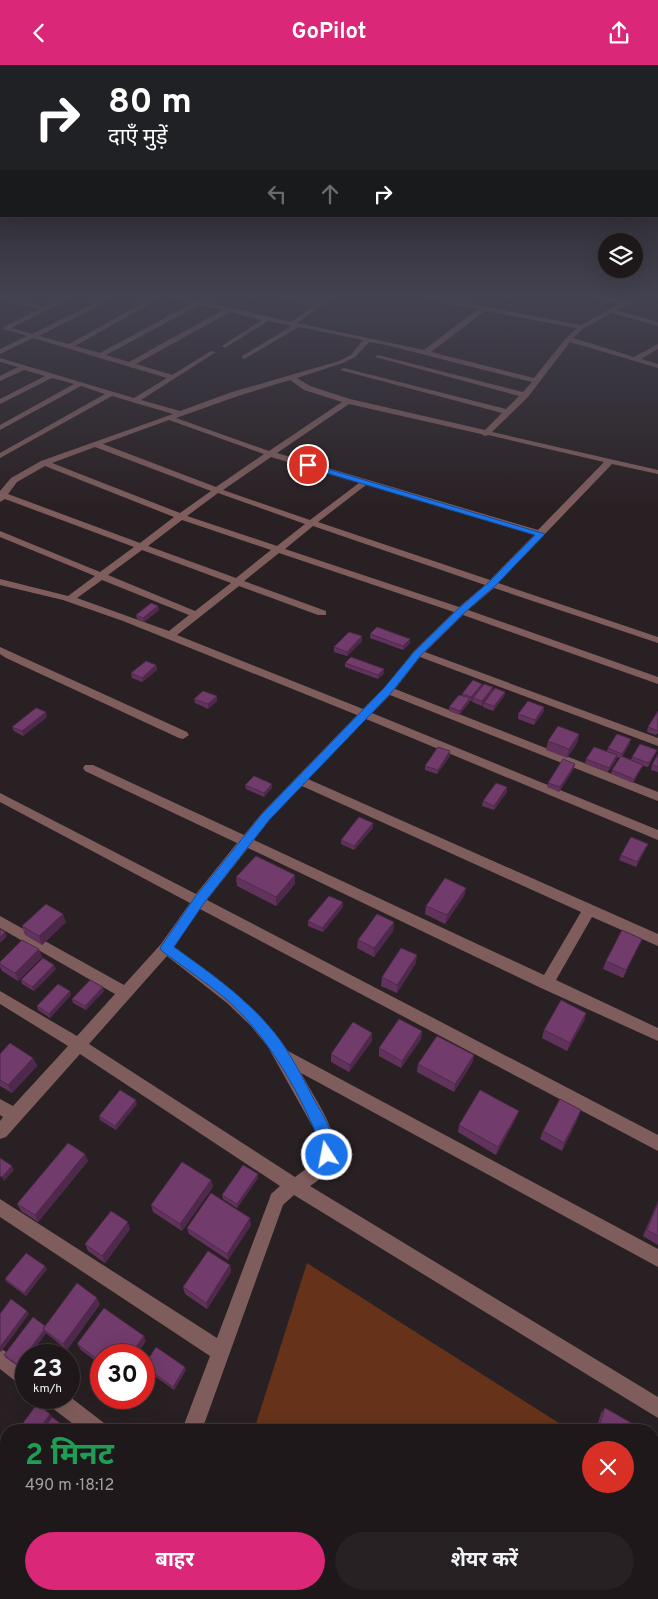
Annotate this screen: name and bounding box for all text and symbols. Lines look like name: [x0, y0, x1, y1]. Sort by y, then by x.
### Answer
icon: back: [25, 19, 53, 47]
text: GoPilot: [291, 19, 367, 46]
icon: share: [605, 19, 633, 47]
text: 80 m: [108, 81, 192, 125]
icon: right: [25, 85, 90, 150]
text: दाएँ मुड़ें: [108, 125, 168, 152]
icon: left: [263, 180, 291, 208]
icon: ahead: [316, 180, 344, 208]
icon: right: [369, 180, 397, 208]
map controls: [598, 233, 643, 278]
button: layers: [598, 233, 643, 278]
pin: [287, 444, 329, 486]
icon: arrive: [294, 451, 322, 479]
position arrow: [300, 1128, 352, 1180]
speed limit sign: 30: [90, 1344, 155, 1409]
text: 23: [32, 1354, 63, 1386]
text: km/h: [33, 1381, 62, 1397]
text: 2 मिनट: [25, 1438, 114, 1475]
button: close: [582, 1441, 634, 1493]
text: 490 m · 18:12: [25, 1476, 114, 1496]
button: बाहर: [25, 1532, 325, 1590]
button: शेयर करें: [335, 1532, 634, 1590]

